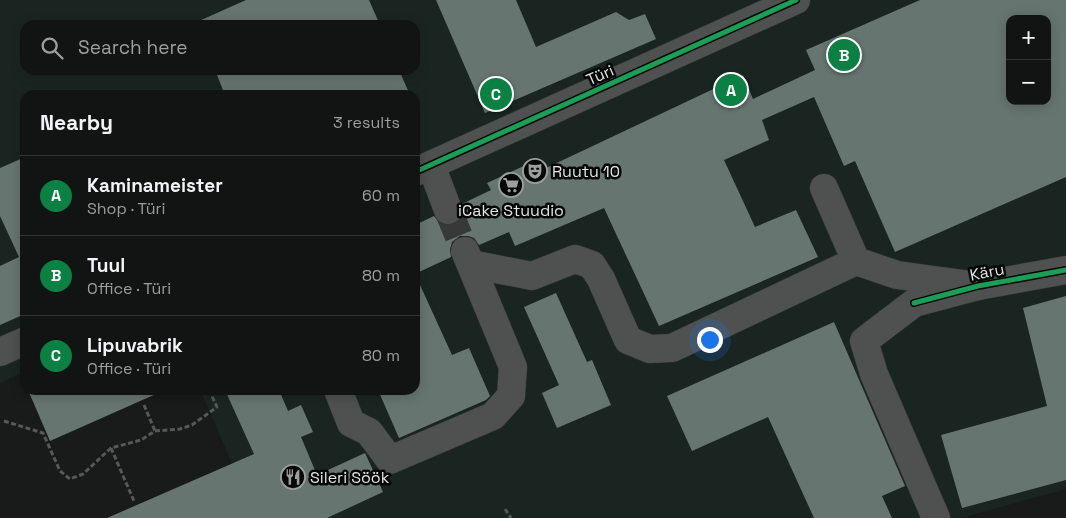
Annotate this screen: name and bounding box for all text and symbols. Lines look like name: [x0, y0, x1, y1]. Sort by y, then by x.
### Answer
map controls: [1006, 15, 1051, 105]
button: +: [1006, 15, 1051, 60]
search box: [20, 20, 420, 75]
icon: search: [38, 34, 66, 62]
text: Search here: [78, 35, 188, 60]
pin: B: [828, 36, 860, 74]
street label: Türi: [583, 60, 617, 90]
button: −: [1006, 60, 1051, 105]
pin: A: [715, 71, 747, 109]
pin: C: [480, 75, 512, 113]
text: Nearby: [40, 109, 113, 136]
text: 3 results: [333, 112, 400, 133]
theatre icon: Ruutu 10: [522, 158, 548, 184]
place label: Ruutu 10: [552, 161, 620, 182]
supermarket icon: iCake Stuudio: [498, 172, 524, 198]
text: Kaminameister: [87, 173, 223, 198]
text: A: [51, 185, 61, 206]
text: 60 m: [362, 185, 400, 206]
text: Shop · Türi: [87, 198, 166, 219]
place label: iCake Stuudio: [458, 200, 564, 221]
text: Tuul: [87, 253, 125, 278]
street label: Käru: [968, 258, 1006, 286]
text: B: [51, 265, 61, 286]
text: 80 m: [362, 265, 400, 286]
text: Office · Türi: [87, 278, 171, 299]
your location: [697, 327, 723, 353]
text: Lipuvabrik: [87, 333, 183, 358]
text: C: [51, 345, 61, 366]
text: 80 m: [362, 345, 400, 366]
text: Office · Türi: [87, 358, 171, 379]
restaurant icon: Sileri Söök: [280, 464, 306, 490]
place label: Sileri Söök: [310, 467, 390, 488]

